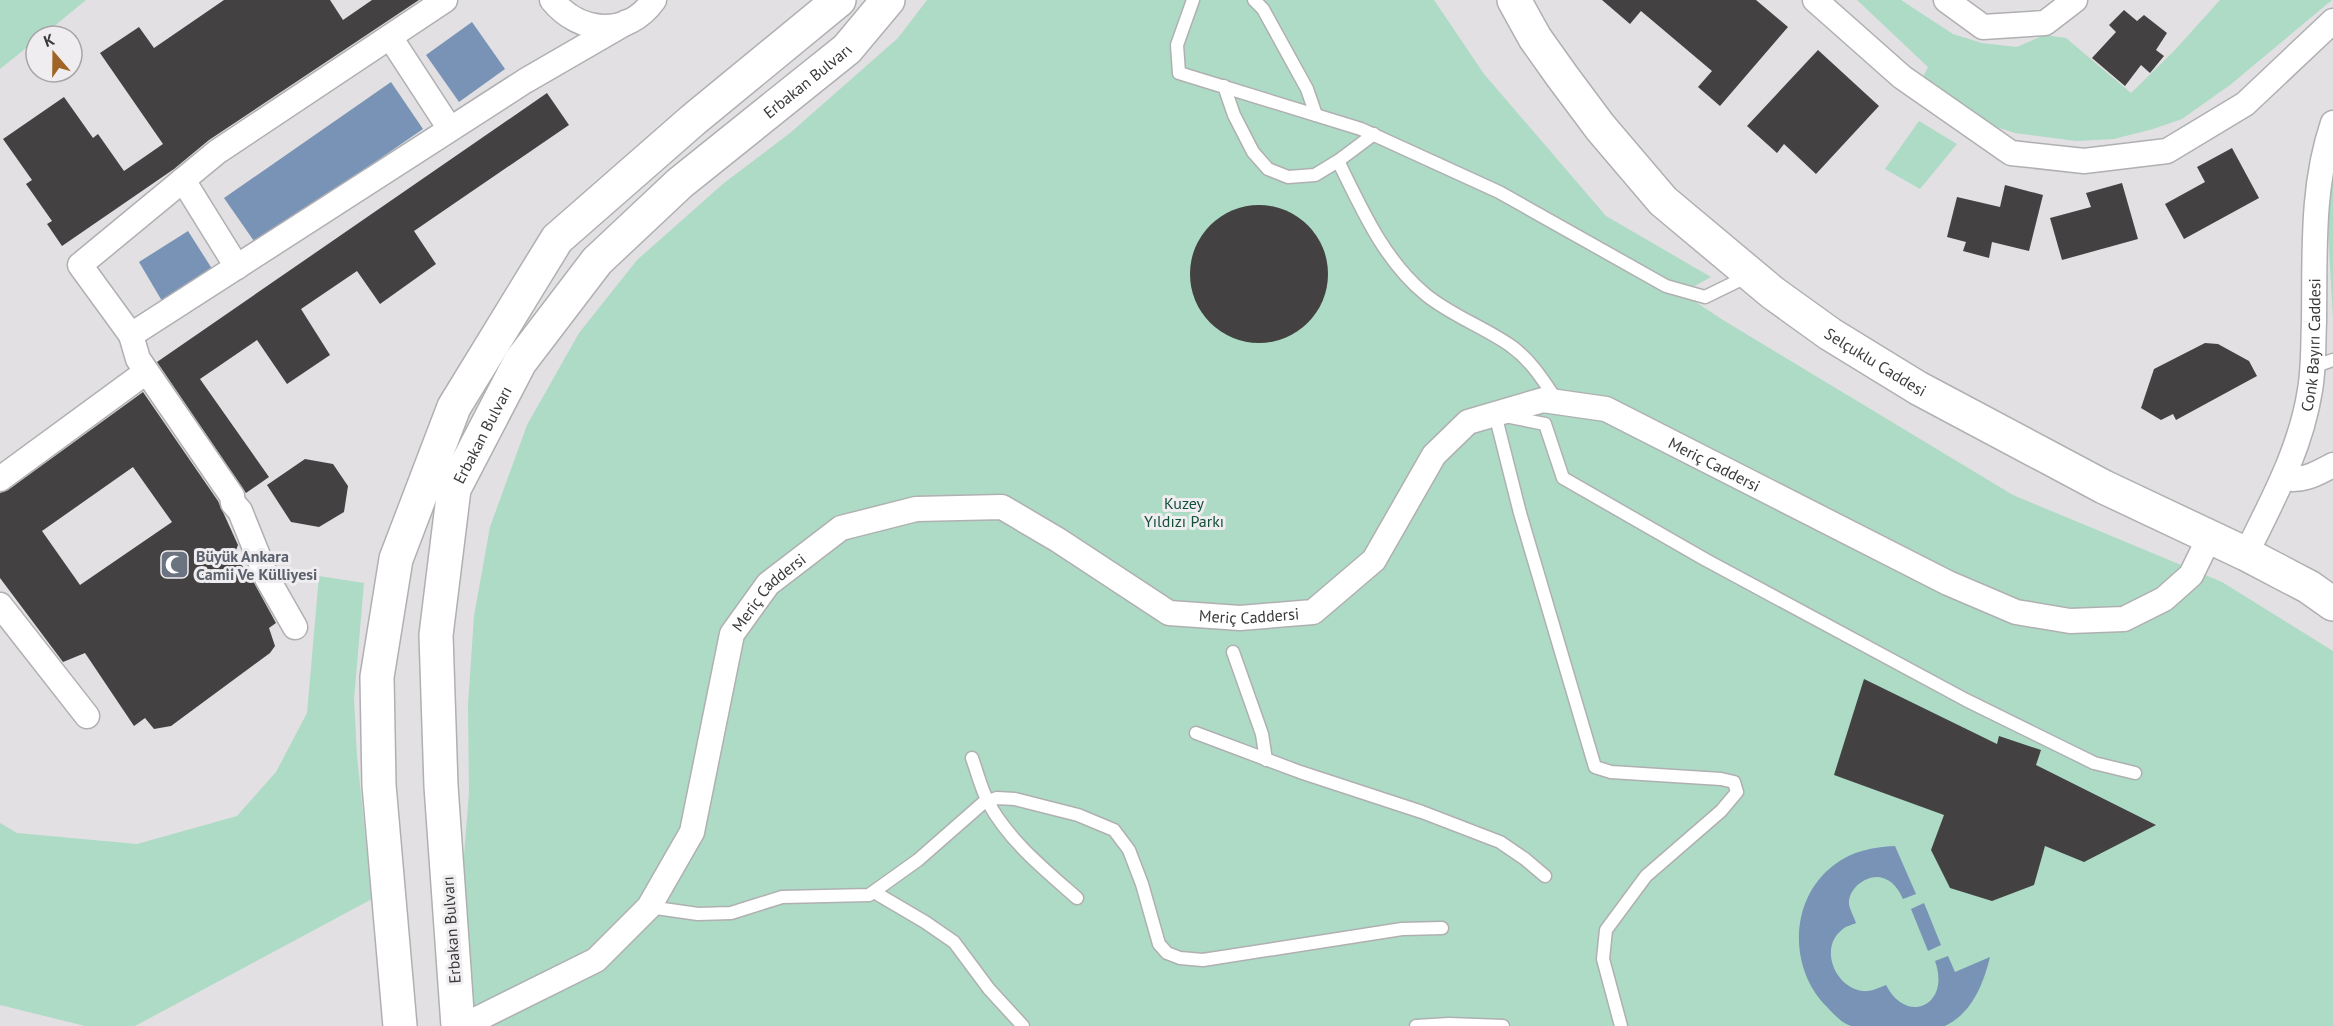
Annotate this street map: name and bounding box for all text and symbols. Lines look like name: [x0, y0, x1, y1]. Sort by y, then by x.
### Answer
north arrow: [24, 24, 84, 84]
text: K: [41, 29, 57, 51]
street label: Erbakan Bulvarı: [759, 40, 856, 122]
street label: Conk Bayırı Caddesi: [2296, 278, 2324, 413]
street label: Selçuklu Caddesi: [1821, 323, 1930, 401]
street label: Erbakan Bulvarı: [449, 382, 516, 487]
street label: Meriç Caddersi: [1665, 432, 1764, 496]
park label: Kuzey Yıldızı Parkı: [1144, 493, 1224, 531]
place label: Büyük Ankara Camii Ve Külliyesi: [196, 546, 317, 584]
mosque icon: Büyük Ankara Camii Ve Külliyesi: [159, 549, 191, 581]
street label: Meriç Caddersi: [727, 549, 810, 635]
street label: Meriç Caddersi: [1198, 603, 1300, 628]
street label: Erbakan Bulvarı: [437, 876, 465, 984]

